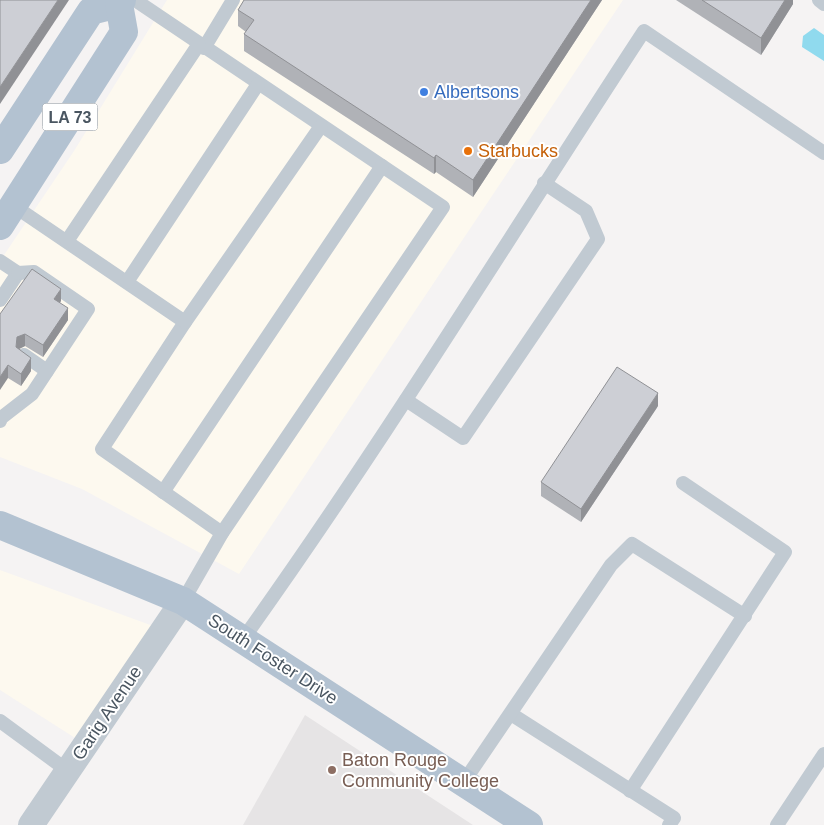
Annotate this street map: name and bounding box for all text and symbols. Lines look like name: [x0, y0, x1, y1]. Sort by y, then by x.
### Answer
place label: Albertsons: [434, 82, 519, 102]
marker: Albertsons: [418, 86, 430, 98]
road number: LA 73: [42, 104, 98, 130]
place label: Starbucks: [478, 141, 558, 161]
marker: Starbucks: [462, 145, 474, 157]
street label: South Foster Drive: [205, 610, 341, 708]
street label: Garig Avenue: [68, 662, 146, 764]
place label: Baton Rouge Community College: [342, 750, 499, 791]
marker: Baton Rouge Community College: [326, 764, 338, 776]

